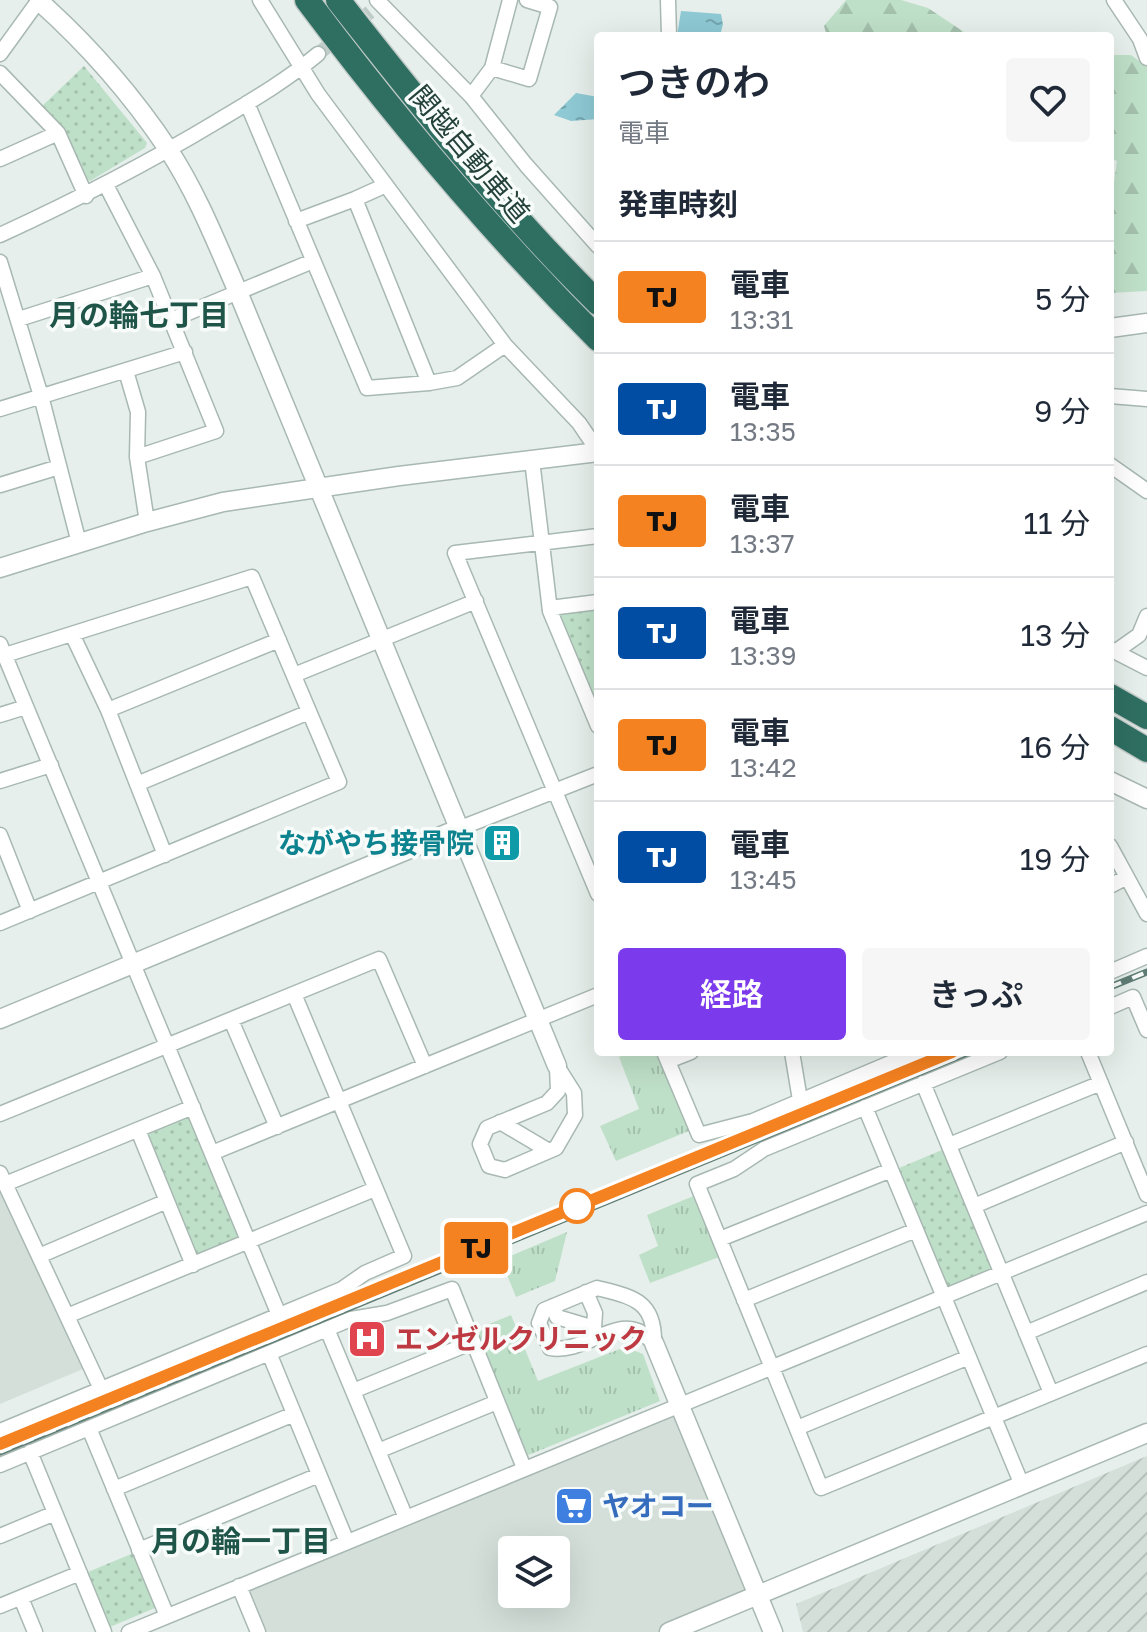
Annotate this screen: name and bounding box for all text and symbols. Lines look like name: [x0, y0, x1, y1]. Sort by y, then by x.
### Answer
button: heart: [1006, 58, 1090, 142]
text: つきのわ: [618, 59, 770, 104]
street label: 関越自動車道: [404, 79, 537, 229]
text: 電車: [618, 117, 670, 148]
text: 発車時刻: [618, 186, 738, 222]
text: 電車: [730, 266, 790, 302]
text: TJ: [646, 280, 678, 313]
text: 5 分: [1035, 281, 1090, 317]
district label: 月の輪七丁目: [49, 297, 229, 333]
text: 13:31: [730, 304, 793, 335]
text: 電車: [730, 378, 790, 414]
text: TJ: [646, 392, 678, 425]
text: 9 分: [1034, 393, 1090, 429]
text: 13:35: [730, 416, 796, 447]
text: 電車: [730, 490, 790, 526]
text: TJ: [646, 504, 678, 537]
text: 11 分: [1023, 505, 1090, 541]
text: 13:37: [730, 528, 795, 559]
text: 電車: [730, 602, 790, 638]
text: TJ: [646, 616, 678, 649]
text: 13 分: [1020, 617, 1090, 653]
text: 13:39: [730, 640, 797, 671]
text: 電車: [730, 714, 790, 750]
text: TJ: [646, 728, 678, 761]
text: 16 分: [1020, 729, 1090, 765]
text: 13:42: [730, 752, 797, 783]
building icon: ながやち接骨院: [481, 822, 523, 864]
place label: ながやち接骨院: [278, 826, 474, 859]
text: 電車: [730, 826, 790, 862]
text: TJ: [646, 840, 678, 873]
text: 19 分: [1020, 841, 1090, 877]
text: 13:45: [730, 864, 797, 895]
button: 経路: [618, 948, 846, 1040]
button: きっぷ: [862, 948, 1090, 1040]
unlabelled marker: [560, 1189, 594, 1223]
line badge: TJ: [440, 1222, 512, 1274]
text: TJ: [460, 1231, 492, 1264]
hospital icon: エンゼルクリニック: [346, 1318, 388, 1360]
place label: エンゼルクリニック: [395, 1322, 647, 1355]
supermarket icon: ヤオコー: [553, 1485, 595, 1527]
place label: ヤオコー: [602, 1489, 714, 1522]
district label: 月の輪一丁目: [151, 1523, 331, 1559]
map controls: [498, 1536, 570, 1608]
button: layers: [498, 1536, 570, 1608]

